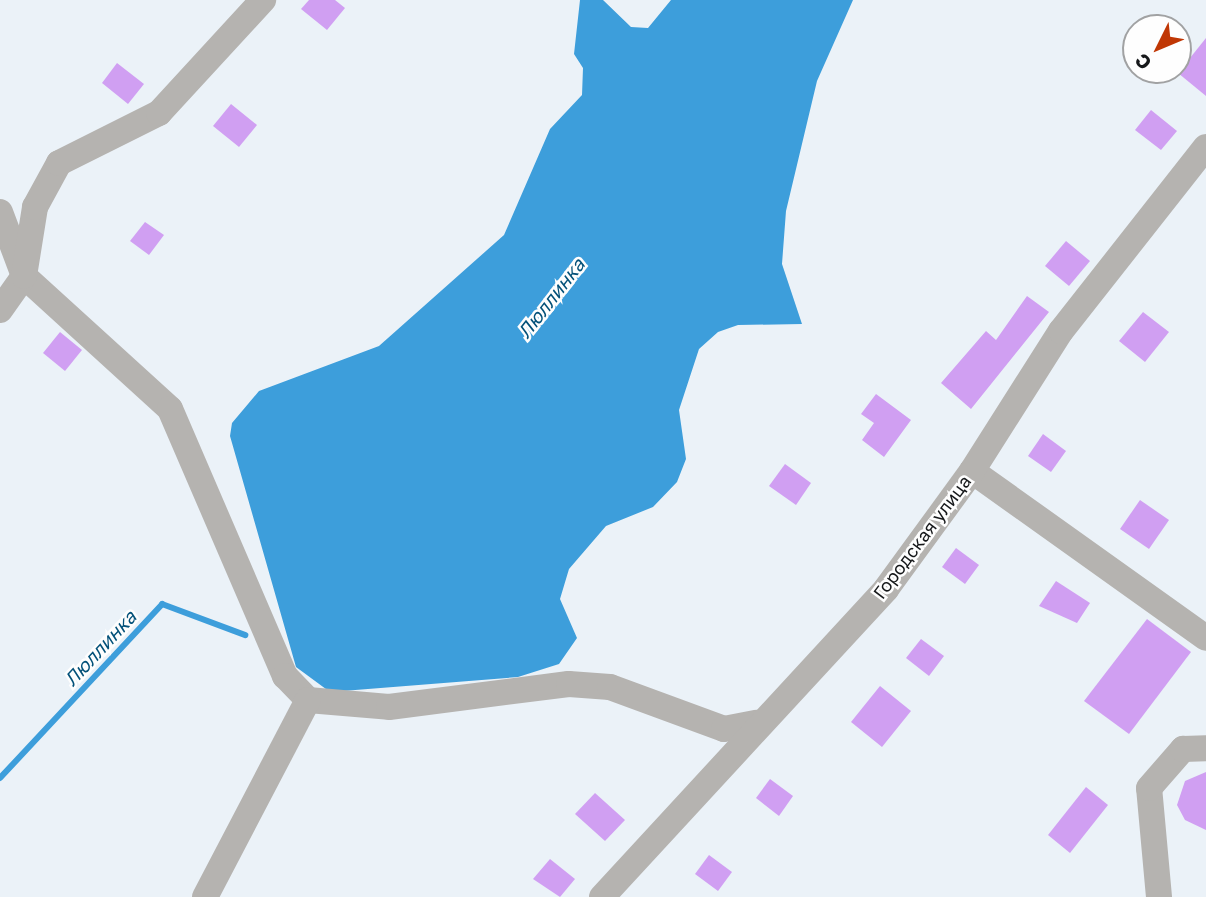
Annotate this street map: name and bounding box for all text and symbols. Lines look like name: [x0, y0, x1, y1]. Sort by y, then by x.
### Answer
north arrow: [1122, 14, 1192, 84]
text: С: [1130, 50, 1156, 75]
water label: Люллинка: [513, 254, 589, 342]
street label: Городская улица: [869, 471, 975, 603]
water label: Люллинка: [59, 605, 141, 691]

